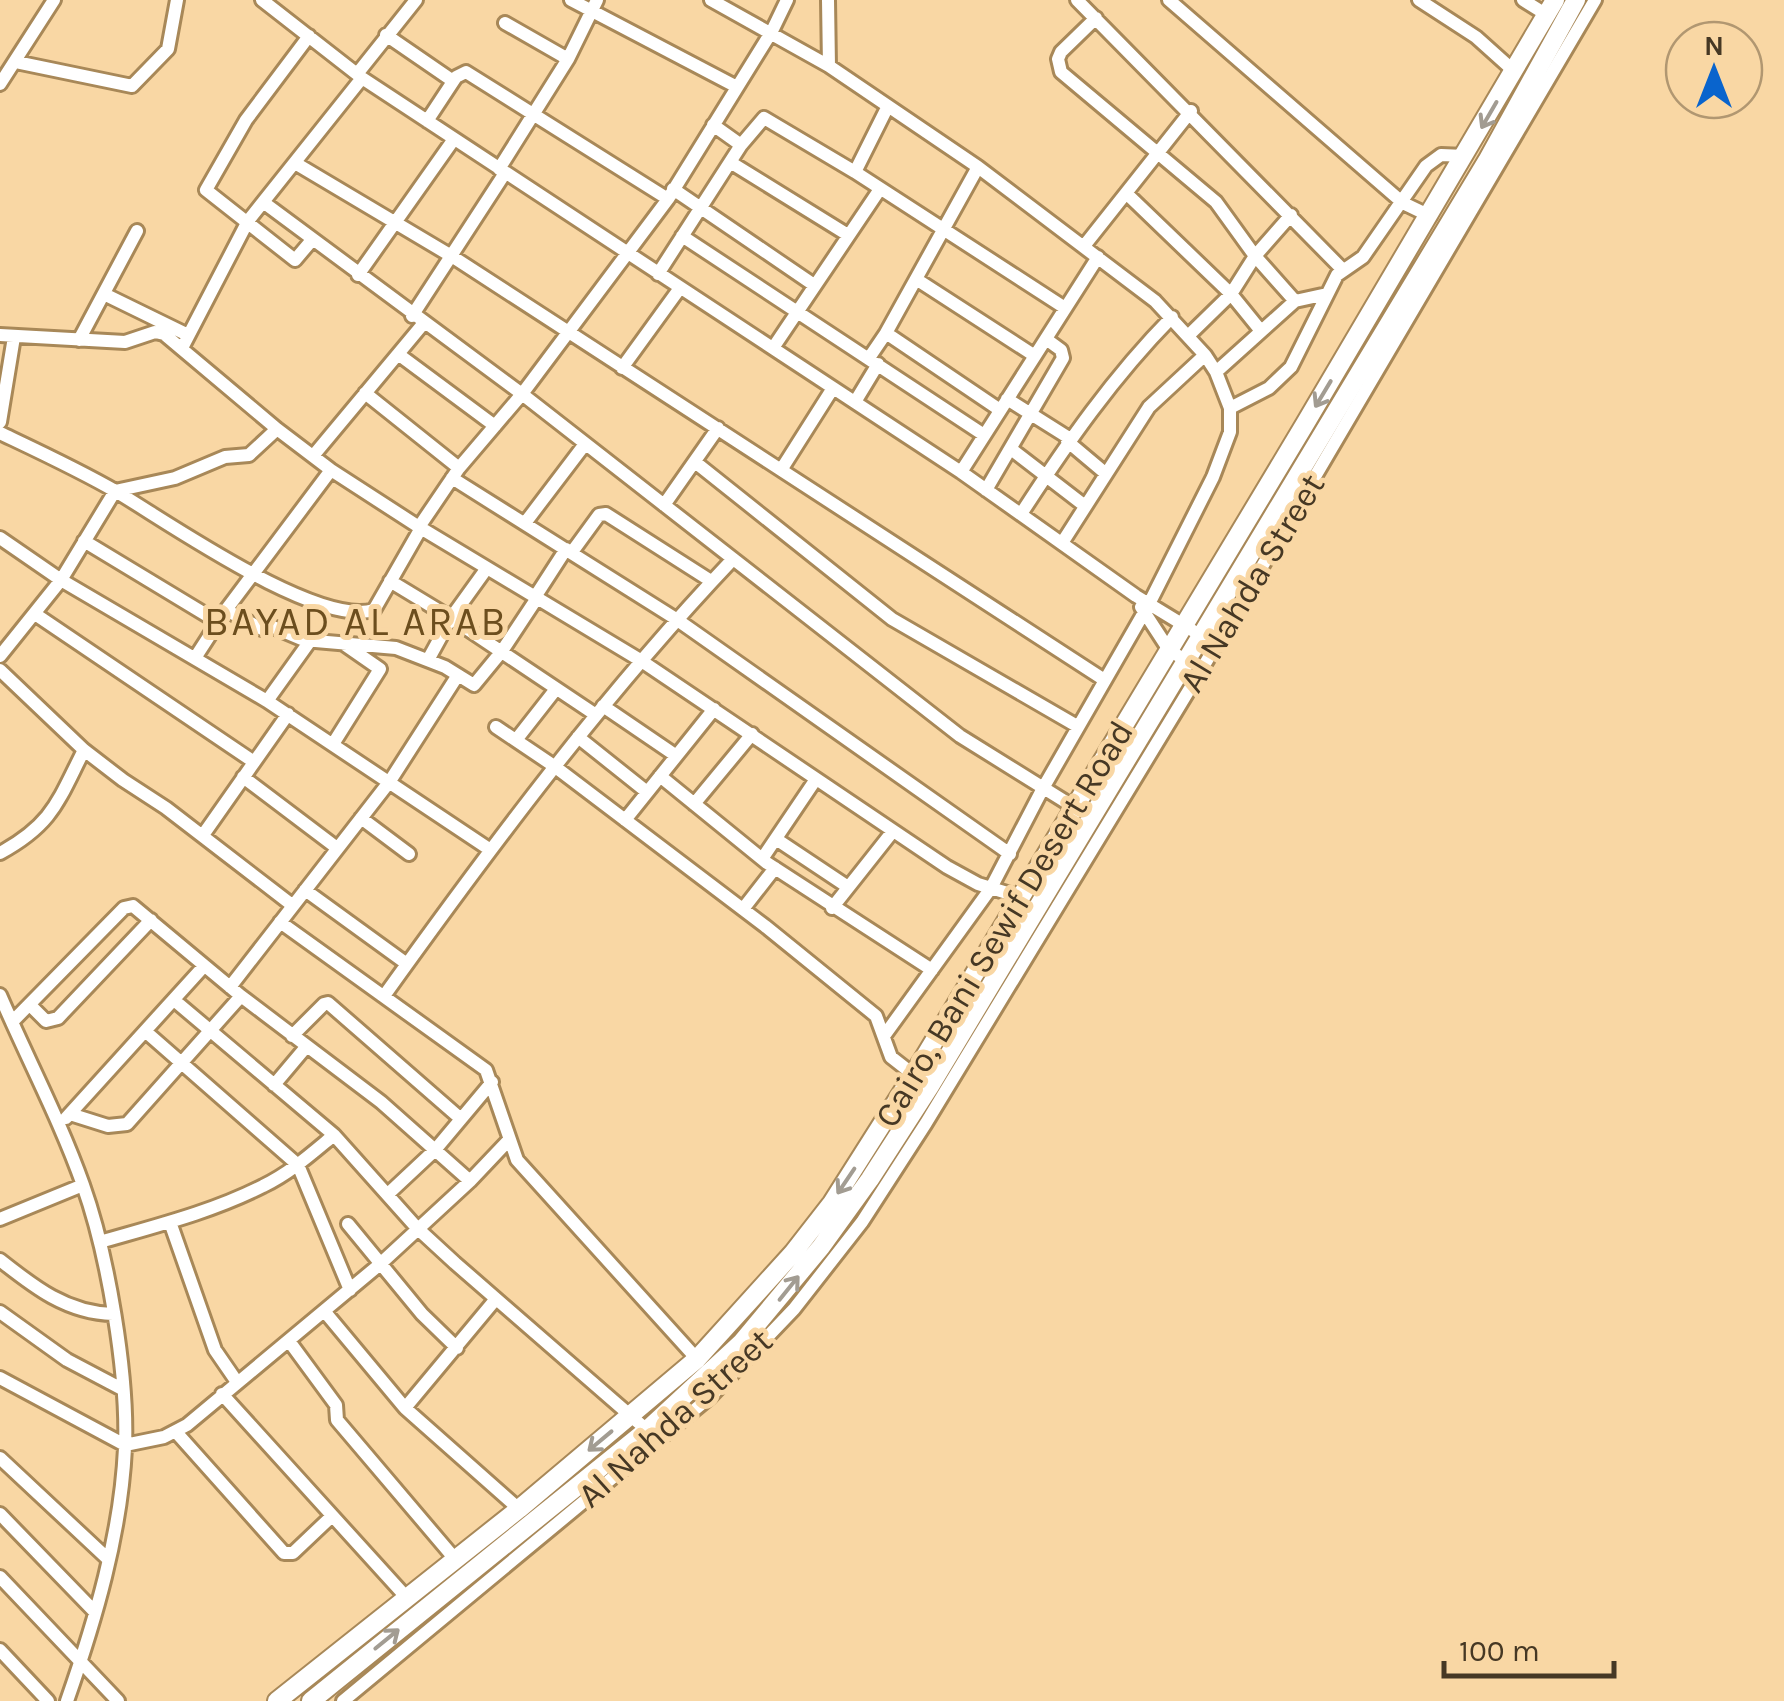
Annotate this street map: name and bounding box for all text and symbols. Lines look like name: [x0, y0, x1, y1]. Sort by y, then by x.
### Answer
north arrow: [1664, 20, 1764, 120]
text: N: [1704, 29, 1724, 62]
one-way arrow: [1479, 100, 1499, 129]
one-way arrow: [1313, 379, 1333, 408]
street label: Al Nahda Street: [1171, 467, 1333, 699]
district label: BAYAD AL ARAB: [204, 598, 508, 645]
street label: Cairo, Bani Sewif Desert Road: [866, 713, 1142, 1135]
one-way arrow: [836, 1167, 856, 1194]
one-way arrow: [777, 1275, 799, 1301]
street label: Al Nahda Street: [570, 1320, 780, 1516]
one-way arrow: [587, 1430, 613, 1452]
scale bar: [1444, 1616, 1614, 1678]
one-way arrow: [373, 1628, 399, 1650]
text: 100 m: [1459, 1633, 1540, 1669]

